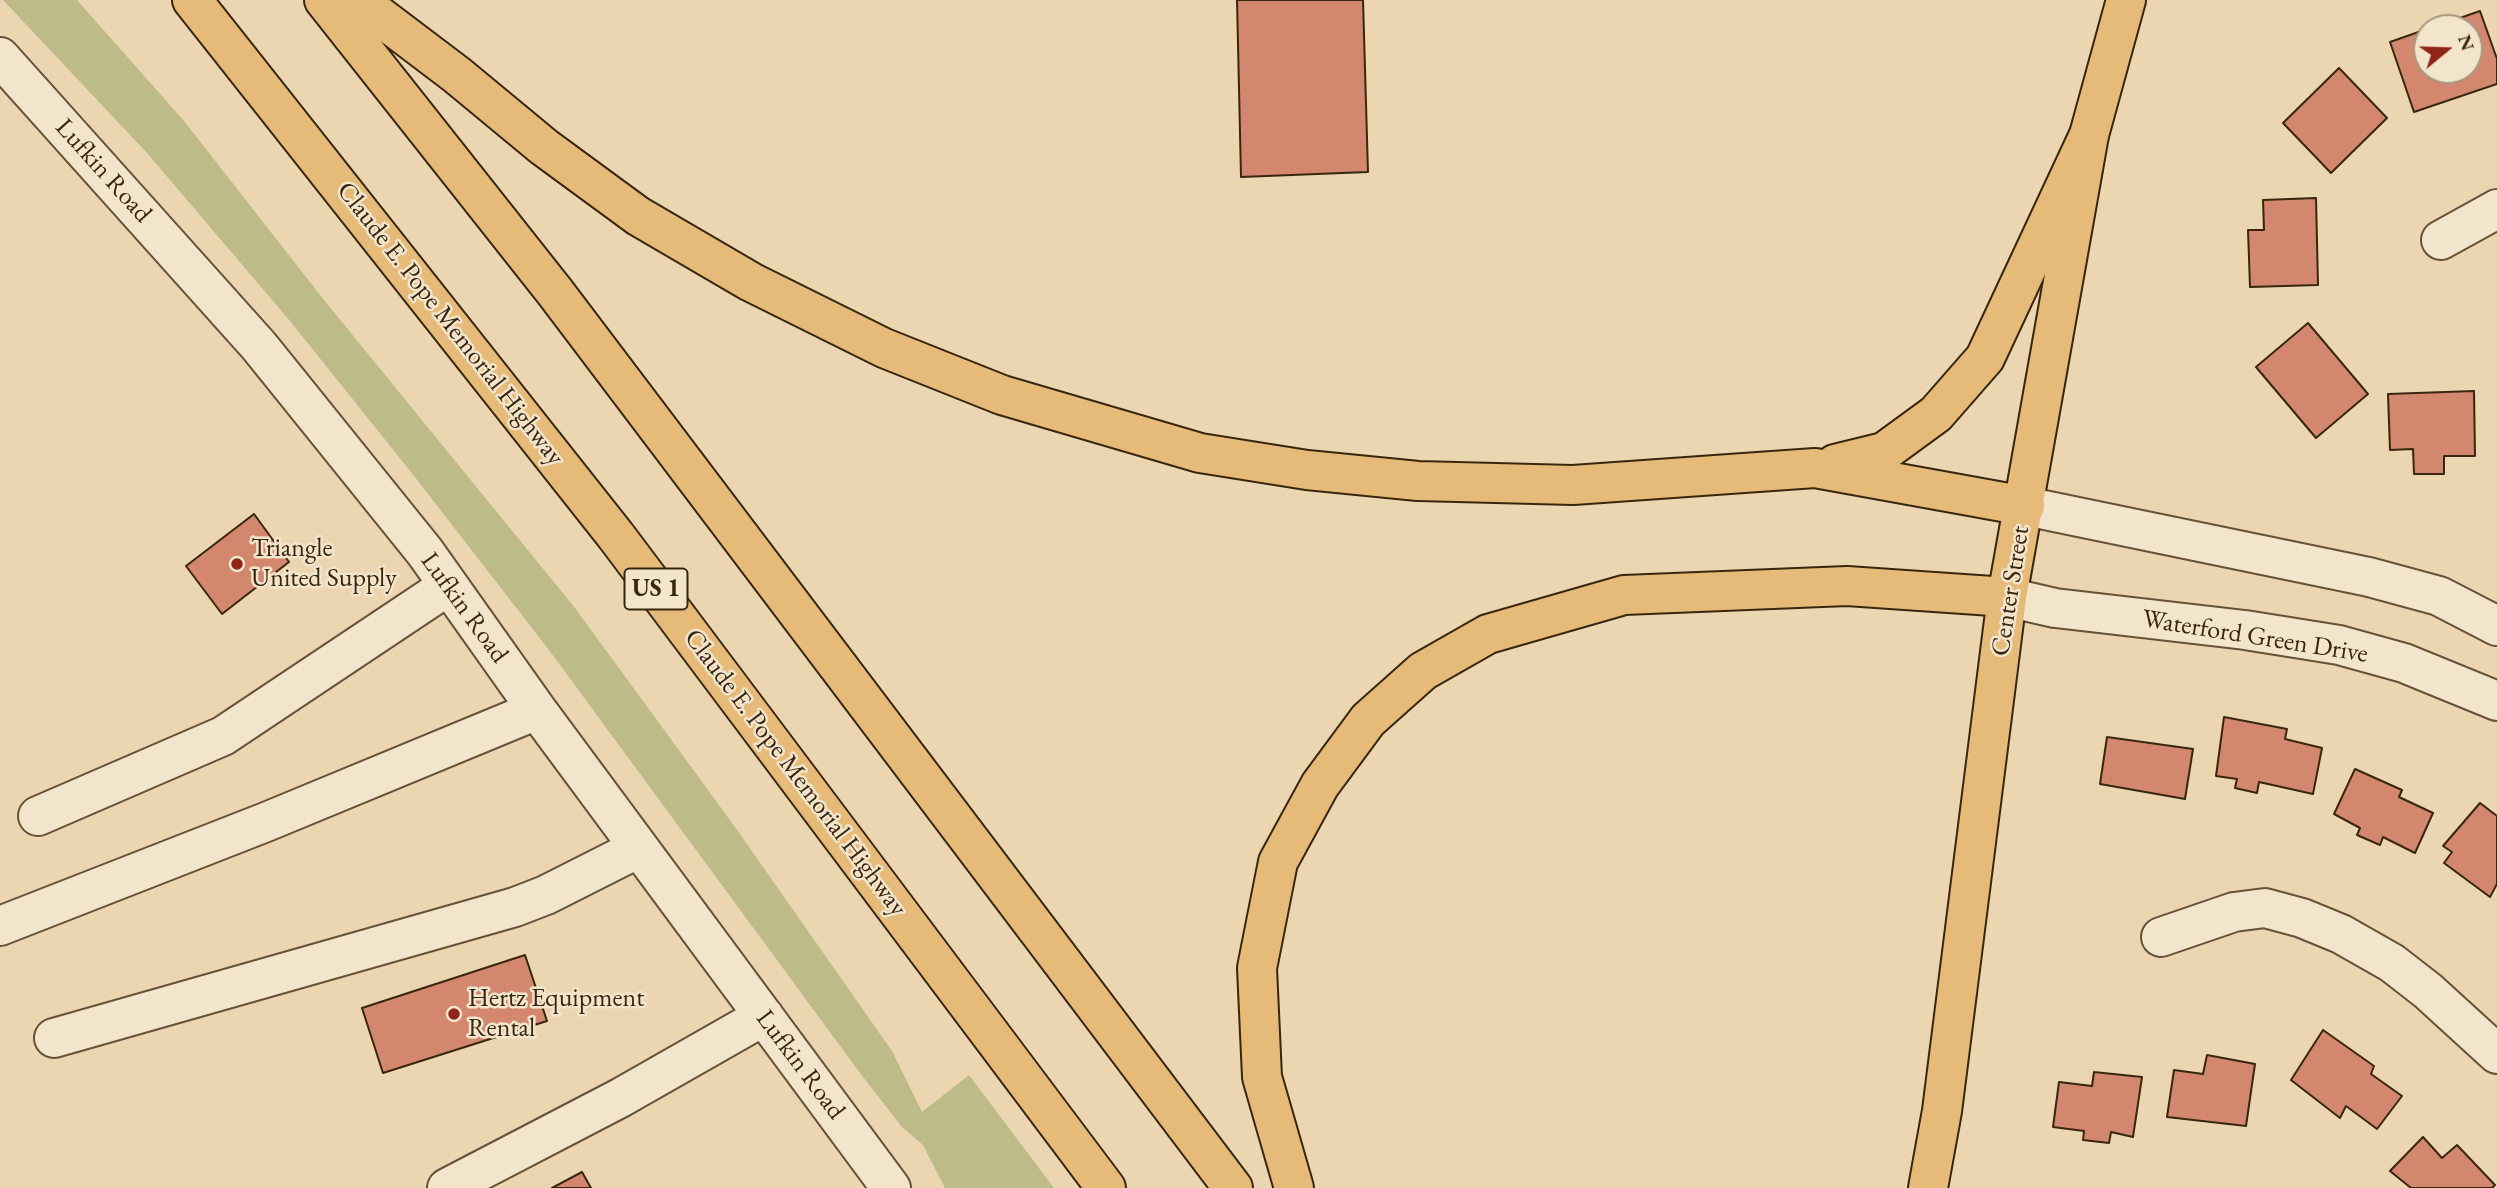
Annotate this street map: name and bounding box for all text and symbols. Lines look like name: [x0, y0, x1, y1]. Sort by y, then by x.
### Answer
north arrow: [2413, 14, 2483, 84]
text: N: [2452, 31, 2481, 54]
street label: Lufkin Road: [48, 113, 158, 229]
street label: Claude E. Pope Memorial Highway: [330, 176, 570, 472]
street label: Center Street: [1985, 524, 2037, 658]
place label: Triangle United Supply: [251, 533, 397, 594]
street label: Lufkin Road: [413, 547, 515, 669]
marker: Triangle United Supply: [229, 556, 245, 572]
road number: US 1: [624, 568, 688, 610]
street label: Waterford Green Drive: [2140, 604, 2370, 670]
street label: Claude E. Pope Memorial Highway: [677, 623, 913, 923]
place label: Hertz Equipment Rental: [468, 983, 644, 1044]
street label: Lufkin Road: [749, 1004, 851, 1126]
marker: Hertz Equipment Rental: [446, 1006, 462, 1022]

